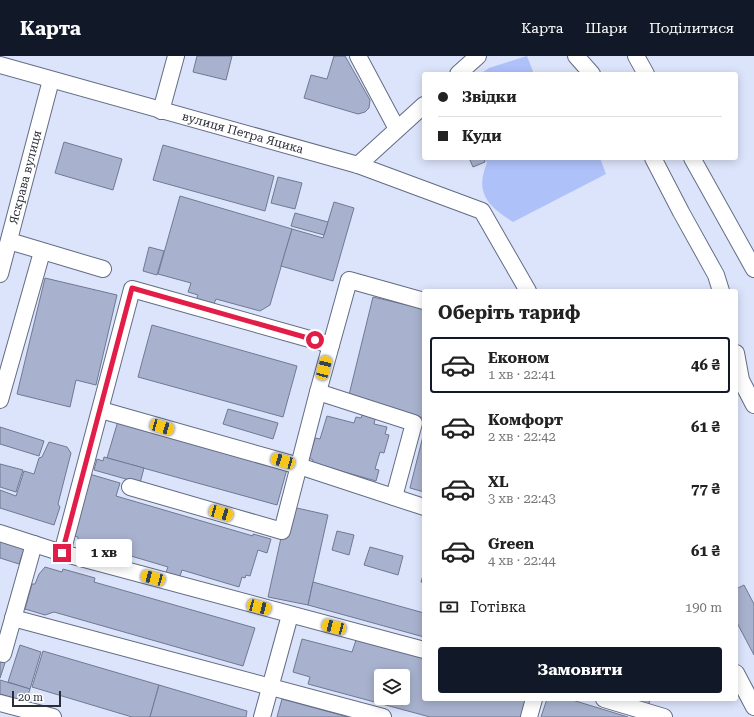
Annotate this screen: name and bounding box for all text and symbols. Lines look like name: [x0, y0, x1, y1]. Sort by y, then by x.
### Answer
text: Карта: [20, 17, 81, 40]
text: Карта: [521, 20, 563, 36]
text: Шари: [585, 20, 627, 36]
text: Поділитися: [649, 20, 734, 36]
text: Звідки: [462, 88, 517, 106]
street label: вулиця Петра Яцика: [181, 109, 305, 157]
text: Куди: [462, 127, 502, 145]
street label: Яскрава вулиця: [6, 129, 45, 226]
text: Оберіть тариф: [438, 302, 580, 323]
route start: [306, 331, 324, 349]
icon: car: [440, 347, 476, 383]
text: Економ: [488, 349, 549, 367]
car: [315, 355, 333, 381]
text: 46 ₴: [691, 356, 720, 374]
text: 1 хв · 22:41: [488, 367, 556, 382]
icon: car: [440, 409, 476, 445]
text: Комфорт: [488, 411, 563, 429]
car: [149, 418, 175, 436]
text: 61 ₴: [691, 418, 720, 436]
text: 2 хв · 22:42: [488, 429, 556, 444]
car: [270, 452, 296, 470]
icon: car: [440, 471, 476, 507]
text: XL: [488, 473, 509, 491]
text: 77 ₴: [691, 480, 720, 498]
text: 3 хв · 22:43: [488, 491, 556, 506]
car: [208, 504, 234, 522]
icon: car: [440, 533, 476, 569]
text: Green: [488, 535, 534, 553]
callout: 1 хв: [76, 539, 132, 567]
text: 61 ₴: [691, 542, 720, 560]
route end: [53, 544, 71, 562]
text: 1 хв: [91, 545, 117, 560]
text: 4 хв · 22:44: [488, 553, 556, 568]
car: [140, 569, 166, 587]
icon: cash: [438, 596, 460, 618]
car: [246, 598, 272, 616]
text: Готівка: [470, 598, 526, 616]
text: 190 m: [685, 600, 722, 615]
car: [321, 618, 347, 636]
button: Замовити: [438, 647, 722, 693]
map controls: [374, 669, 410, 705]
button: layers: [374, 669, 410, 705]
scale bar: [12, 689, 61, 708]
text: 20 m: [18, 691, 43, 704]

